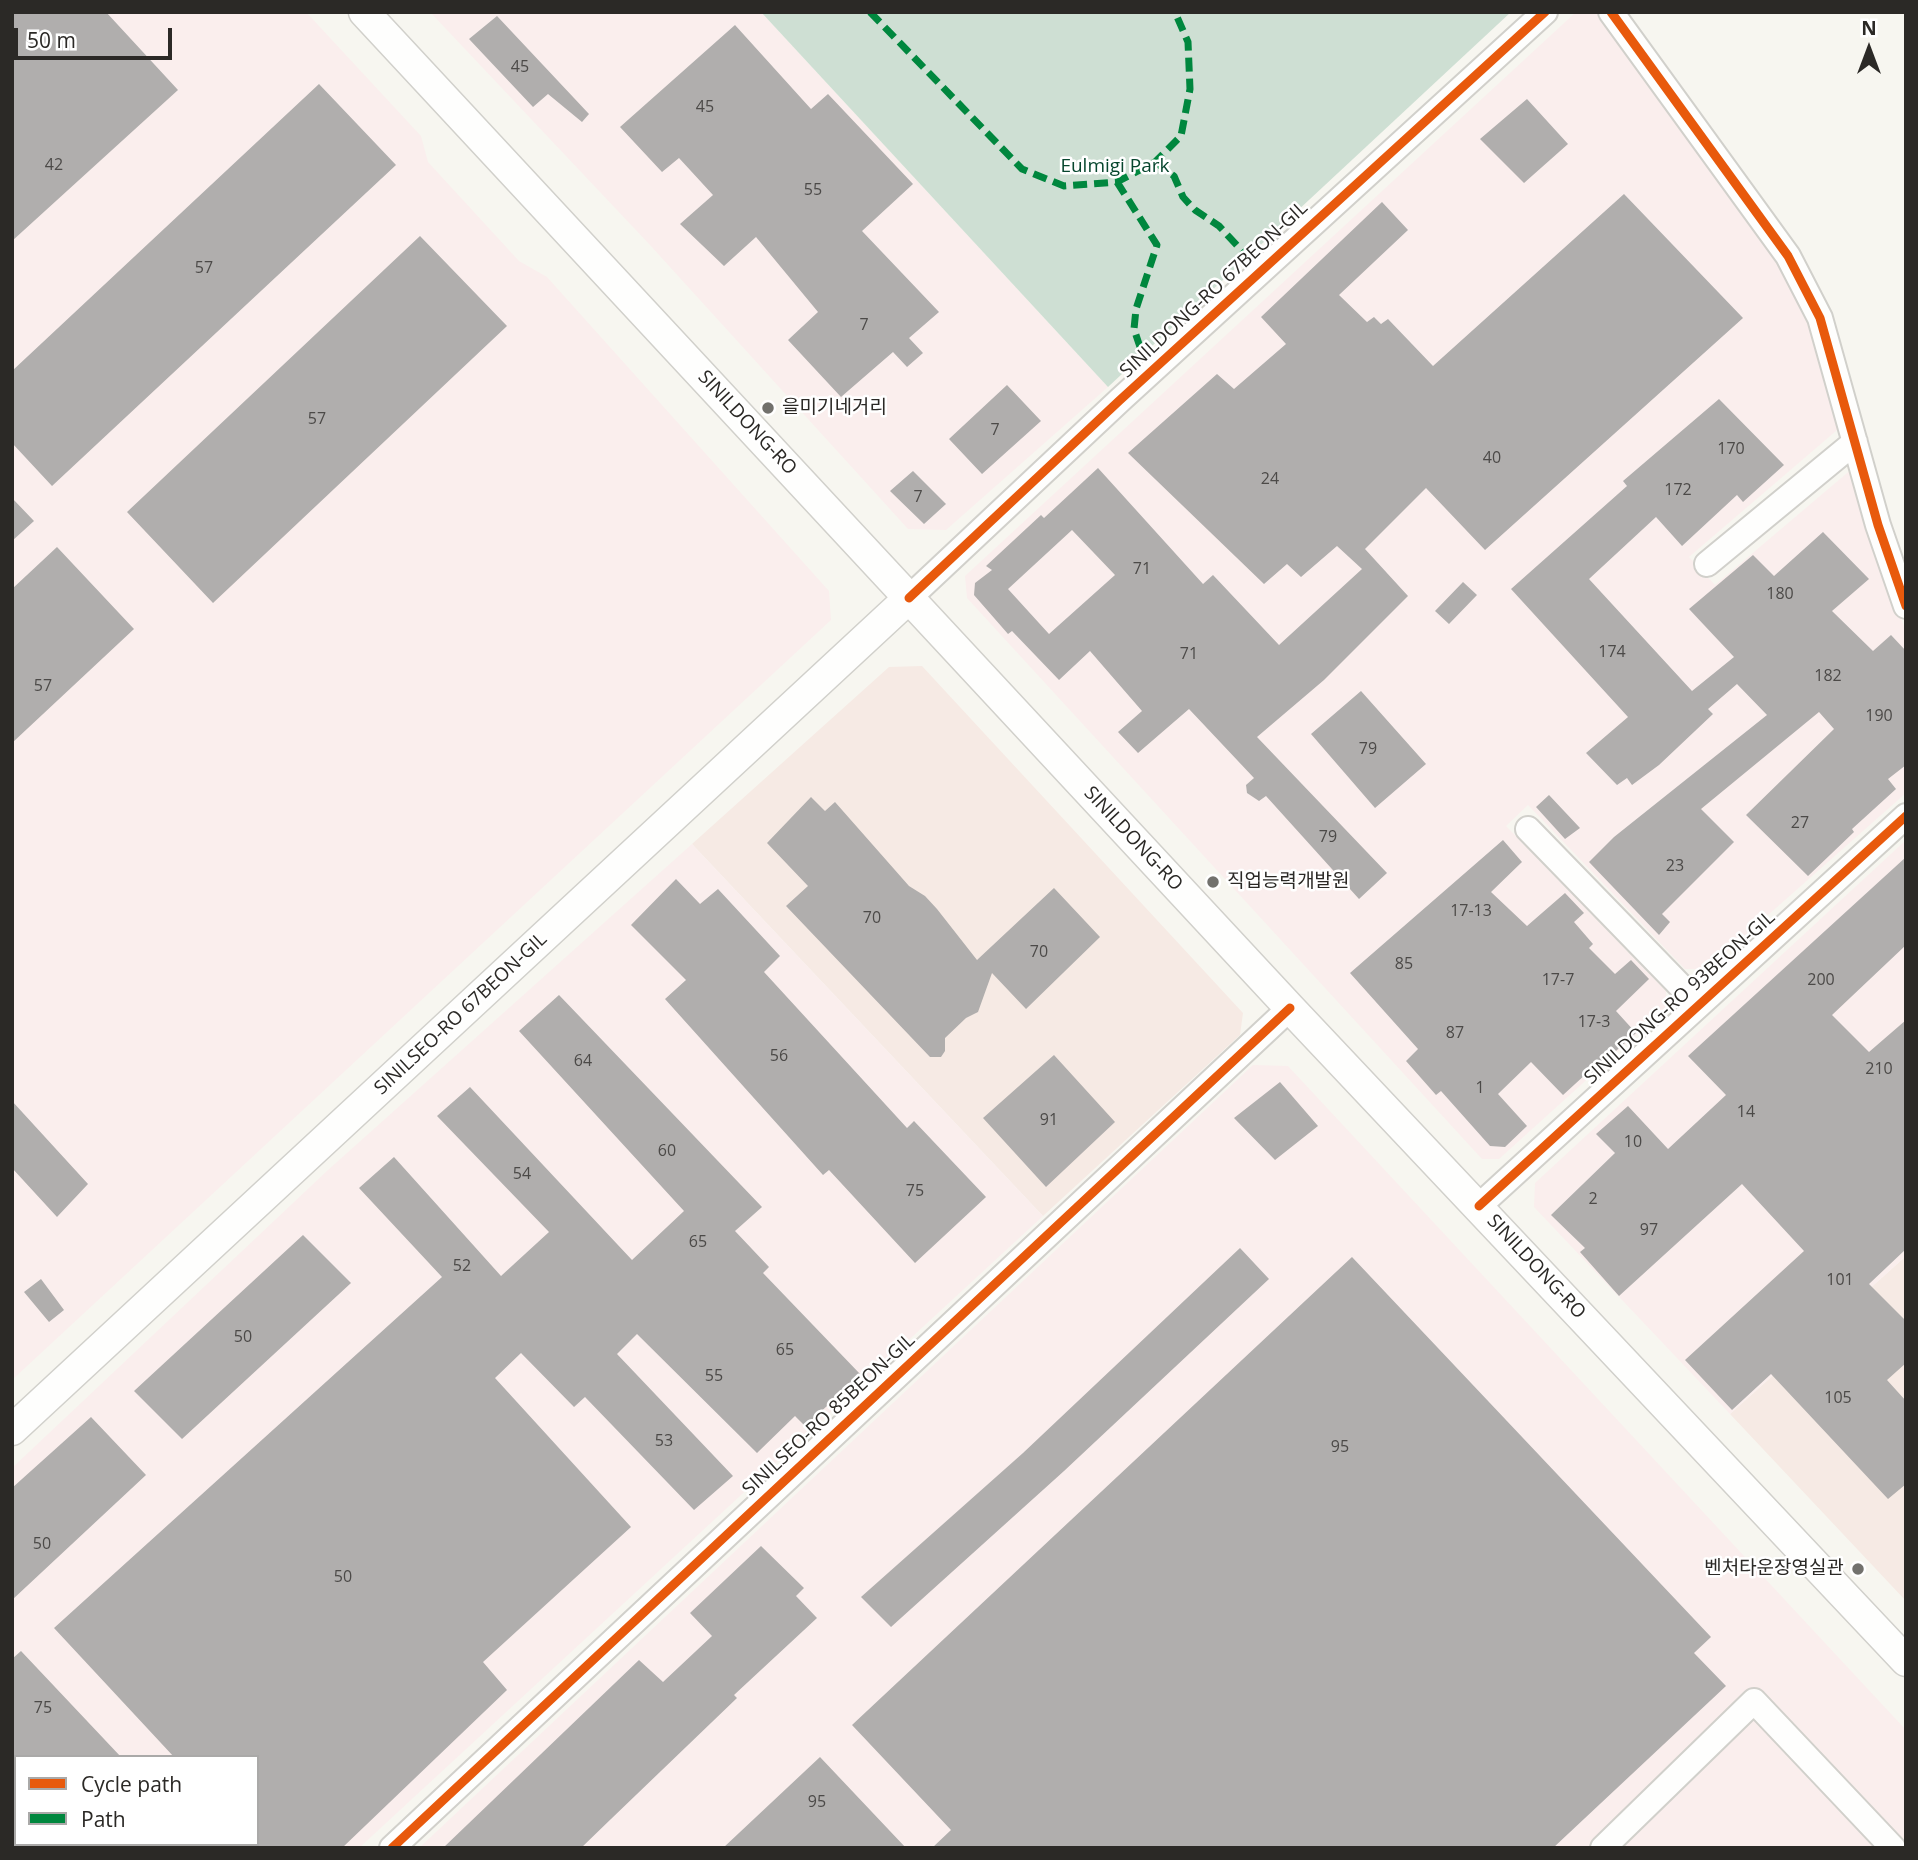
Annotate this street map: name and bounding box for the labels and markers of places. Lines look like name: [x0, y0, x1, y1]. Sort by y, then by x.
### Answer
place label: 을미기네거리: [782, 397, 887, 419]
marker: 을미기네거리: [760, 400, 776, 416]
place label: 직업능력개발원: [1227, 871, 1349, 893]
marker: 직업능력개발원: [1205, 874, 1221, 890]
place label: 벤처타운장영실관: [1704, 1558, 1844, 1580]
marker: 벤처타운장영실관: [1850, 1561, 1866, 1577]

